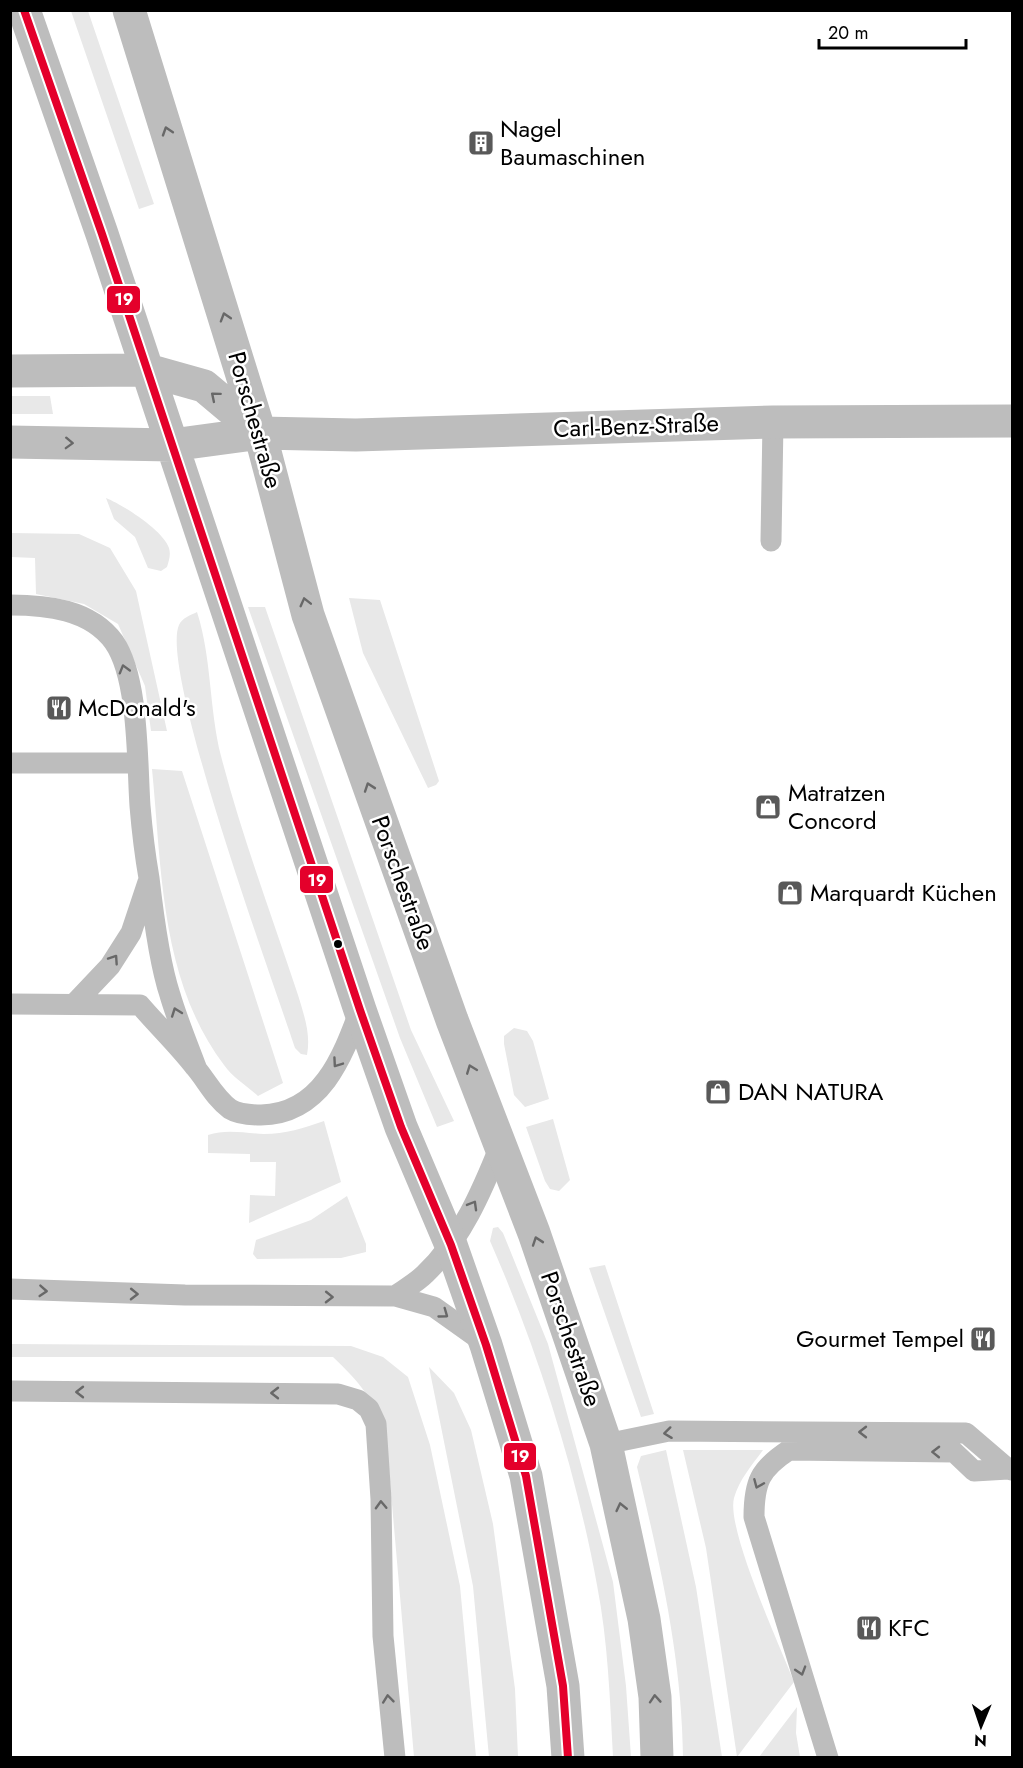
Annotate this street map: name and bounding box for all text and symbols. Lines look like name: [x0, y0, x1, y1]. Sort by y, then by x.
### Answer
scale bar: [819, 12, 966, 50]
text: 20 m: [828, 20, 868, 46]
place label: Nagel Baumaschinen: [500, 111, 645, 174]
one-way arrow: [162, 126, 174, 137]
building icon: Nagel Baumaschinen: [466, 128, 496, 158]
line badge: 19: [106, 285, 141, 314]
text: 19: [115, 288, 133, 311]
one-way arrow: [220, 312, 232, 323]
street label: Porschestraße: [219, 347, 292, 492]
one-way arrow: [211, 392, 222, 403]
street label: Carl-Benz-Straße: [553, 405, 719, 446]
one-way arrow: [64, 437, 73, 449]
one-way arrow: [300, 598, 313, 608]
one-way arrow: [119, 664, 131, 674]
place label: McDonald's: [78, 690, 196, 725]
restaurant icon: McDonald's: [44, 693, 74, 723]
place label: Matratzen Concord: [788, 775, 886, 838]
one-way arrow: [364, 782, 377, 793]
shop icon: Matratzen Concord: [753, 792, 783, 822]
street label: Porschestraße: [363, 811, 444, 955]
line badge: 19: [299, 865, 334, 894]
text: 19: [308, 869, 326, 892]
place label: Marquardt Küchen: [810, 875, 997, 910]
shop icon: Marquardt Küchen: [775, 878, 805, 908]
unlabelled marker: [332, 938, 344, 950]
one-way arrow: [107, 955, 118, 966]
one-way arrow: [170, 1007, 183, 1018]
one-way arrow: [333, 1057, 344, 1068]
one-way arrow: [465, 1064, 478, 1075]
place label: DAN NATURA: [738, 1074, 884, 1109]
shop icon: DAN NATURA: [703, 1077, 733, 1107]
one-way arrow: [466, 1201, 477, 1211]
one-way arrow: [532, 1237, 544, 1247]
street label: Porschestraße: [532, 1266, 611, 1411]
one-way arrow: [39, 1284, 48, 1297]
one-way arrow: [130, 1288, 139, 1300]
one-way arrow: [325, 1290, 334, 1303]
one-way arrow: [437, 1306, 448, 1317]
place label: Gourmet Tempel: [796, 1321, 964, 1356]
restaurant icon: Gourmet Tempel: [968, 1324, 998, 1354]
one-way arrow: [76, 1385, 85, 1398]
one-way arrow: [271, 1387, 280, 1399]
one-way arrow: [663, 1426, 673, 1438]
one-way arrow: [858, 1426, 867, 1438]
line badge: 19: [503, 1442, 537, 1471]
text: 19: [511, 1445, 529, 1468]
one-way arrow: [931, 1446, 940, 1458]
one-way arrow: [753, 1477, 765, 1488]
one-way arrow: [375, 1500, 387, 1509]
one-way arrow: [615, 1502, 628, 1512]
place label: KFC: [888, 1610, 930, 1645]
restaurant icon: KFC: [854, 1613, 884, 1643]
one-way arrow: [794, 1665, 806, 1676]
one-way arrow: [382, 1695, 395, 1704]
one-way arrow: [649, 1695, 662, 1704]
north arrow: [951, 1696, 1011, 1756]
text: N: [974, 1729, 987, 1752]

